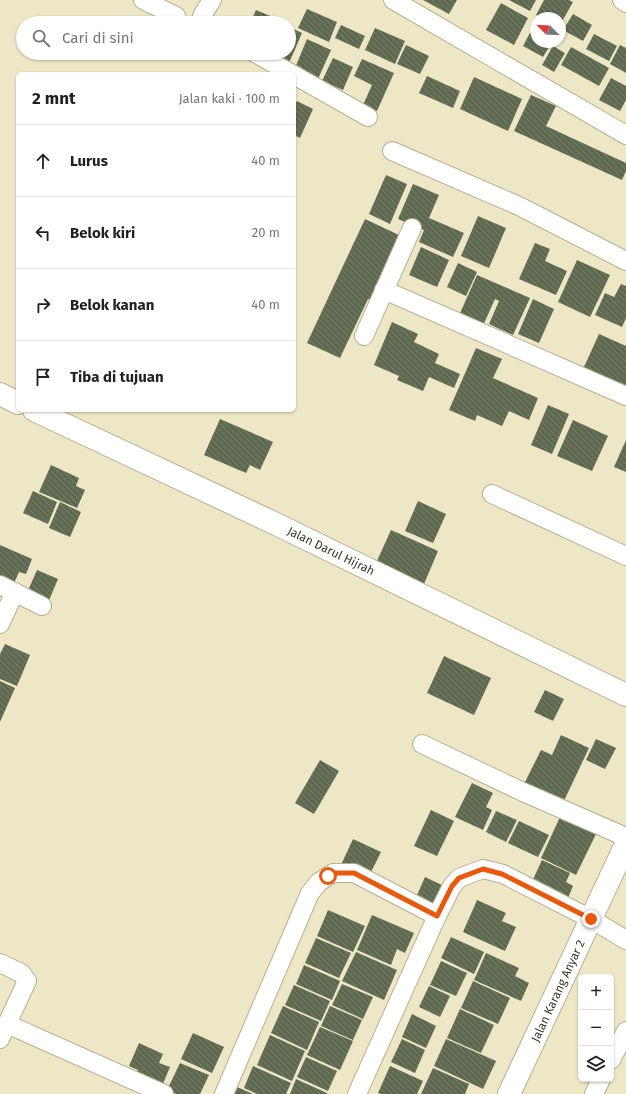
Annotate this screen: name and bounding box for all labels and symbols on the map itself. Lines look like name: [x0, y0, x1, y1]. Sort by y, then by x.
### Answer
north arrow: [530, 12, 566, 48]
street label: Jalan Darul Hijrah: [285, 524, 377, 578]
route start: [319, 867, 337, 885]
route end: [582, 910, 600, 928]
street label: Jalan Karang Anyar 2: [528, 938, 588, 1044]

